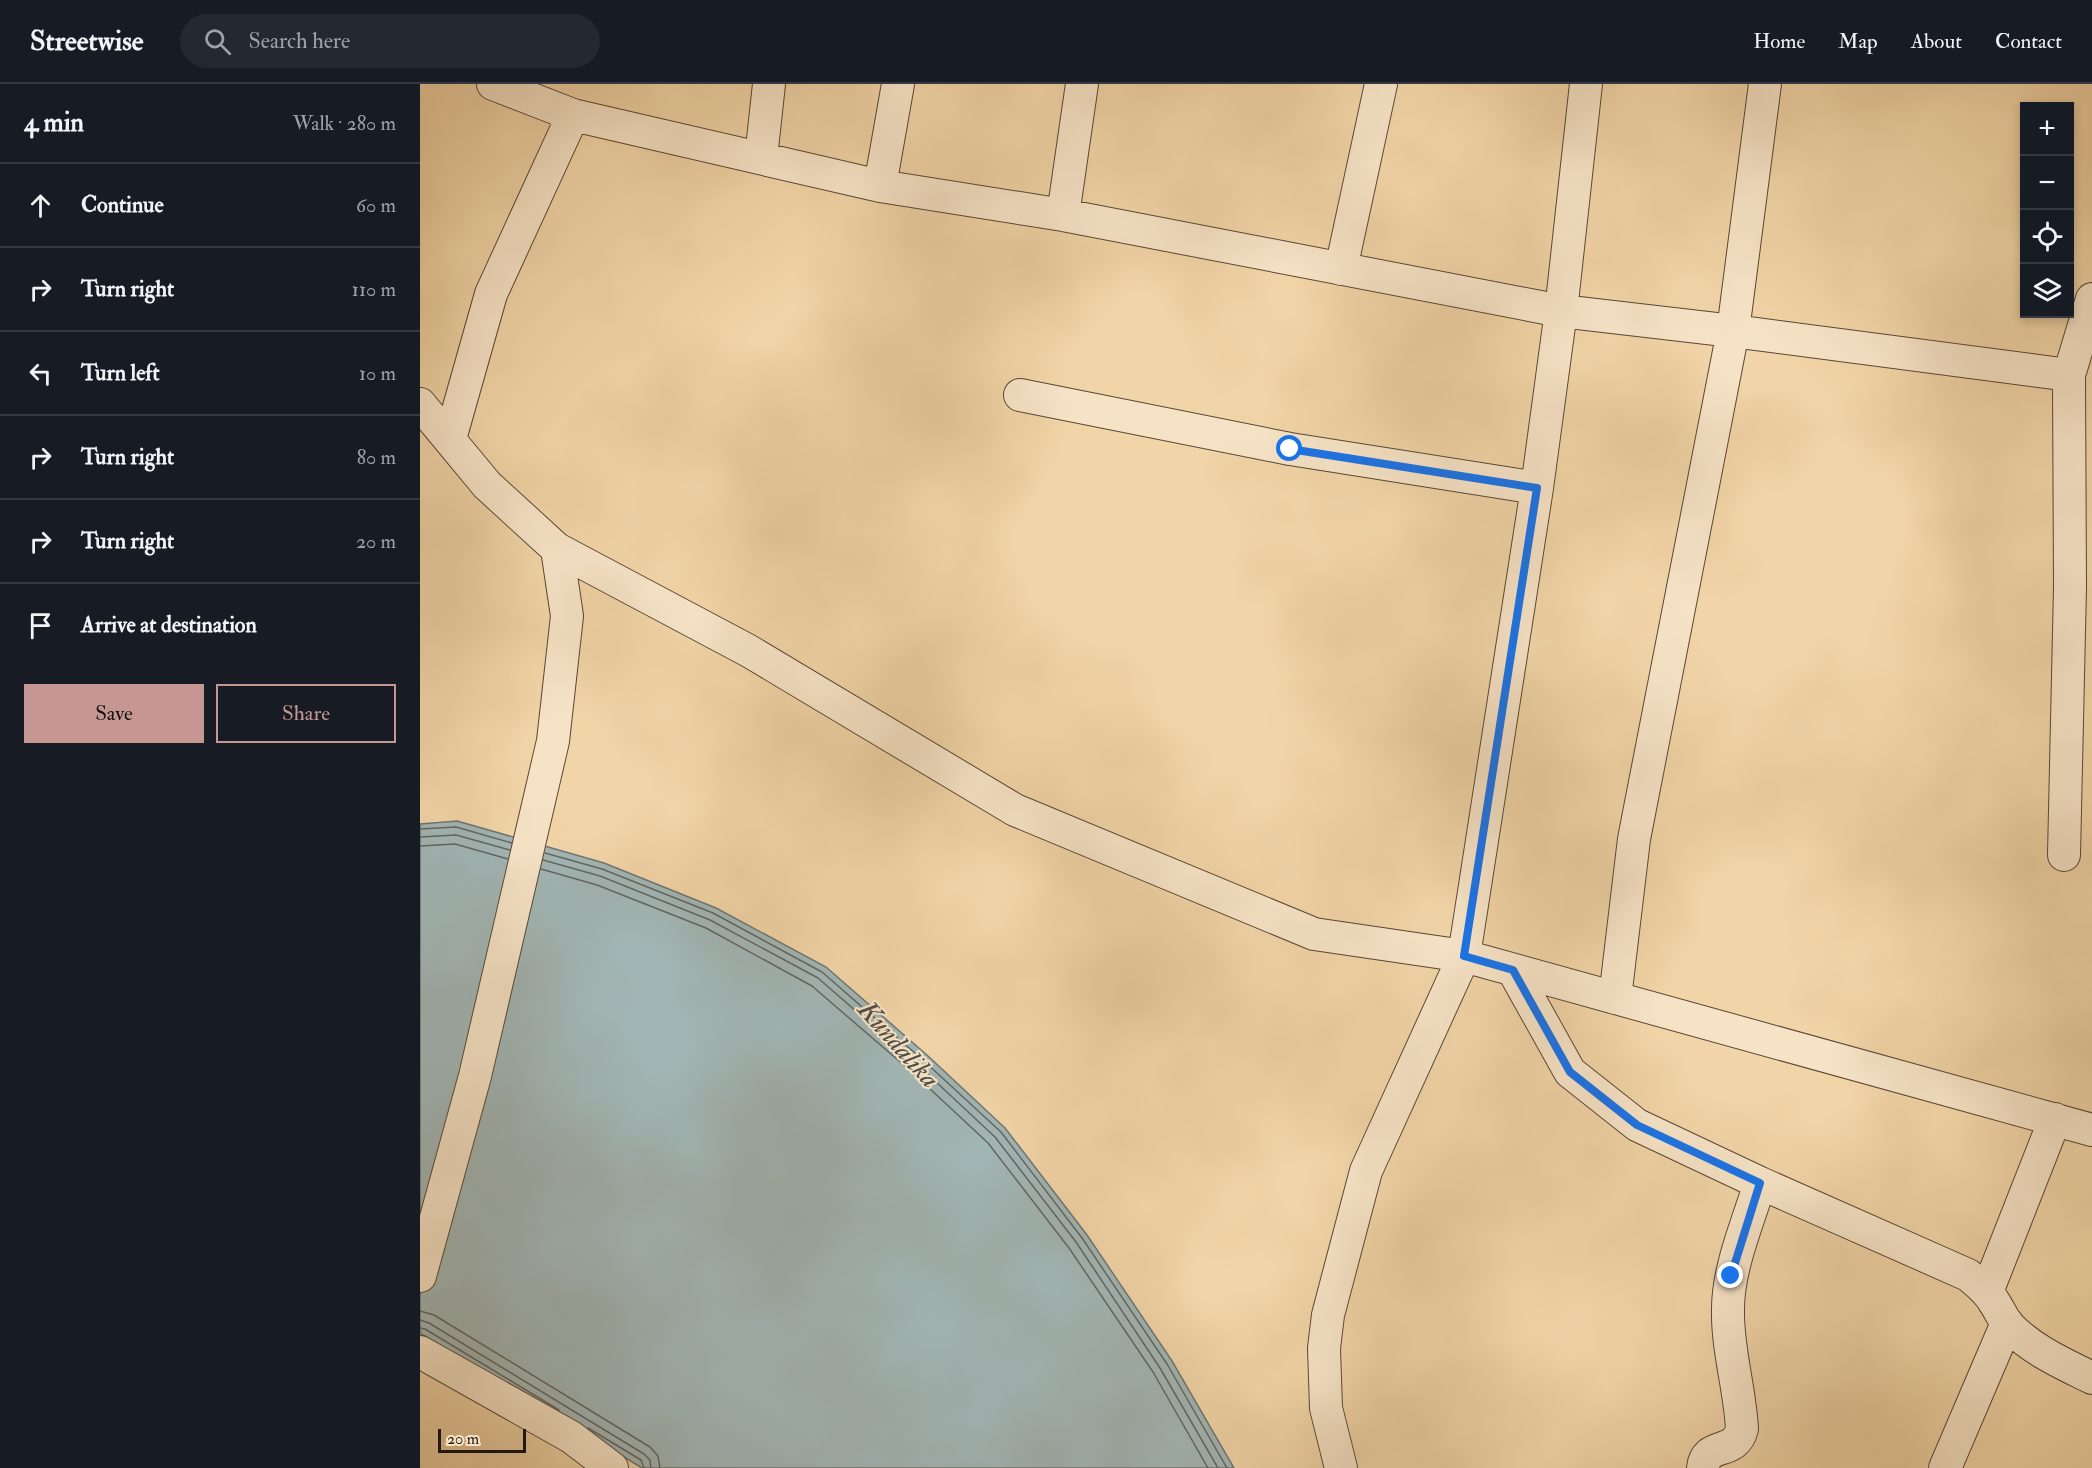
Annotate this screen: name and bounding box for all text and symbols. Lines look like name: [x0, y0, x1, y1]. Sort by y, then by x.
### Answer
search box: [180, 14, 600, 68]
text: Streetwise: [30, 24, 144, 59]
icon: search: [201, 25, 234, 58]
text: Search here: [249, 27, 350, 55]
text: Home: [1753, 28, 1805, 55]
text: Map: [1838, 28, 1878, 55]
text: About: [1911, 28, 1962, 55]
text: Contact: [1995, 28, 2062, 55]
map controls: [2020, 102, 2074, 318]
button: +: [2020, 102, 2074, 156]
text: 4 min: [24, 107, 84, 139]
text: Walk · 280 m: [293, 111, 396, 136]
button: −: [2020, 156, 2074, 210]
icon: ahead: [24, 189, 57, 222]
text: Continue: [81, 191, 164, 219]
text: 60 m: [356, 193, 396, 218]
button: locate: [2020, 210, 2074, 264]
button: layers: [2020, 264, 2074, 318]
icon: right: [24, 273, 57, 306]
text: Turn right: [81, 275, 174, 303]
text: 110 m: [352, 277, 396, 302]
icon: left: [24, 357, 57, 390]
text: Turn left: [81, 359, 160, 387]
text: 10 m: [359, 361, 396, 386]
route start: [1276, 435, 1302, 461]
icon: right: [24, 441, 57, 474]
text: Turn right: [81, 443, 174, 471]
text: 80 m: [357, 445, 396, 470]
icon: right: [24, 525, 57, 558]
text: Turn right: [81, 527, 174, 555]
text: 20 m: [356, 529, 396, 554]
icon: arrive: [24, 609, 57, 642]
text: Arrive at destination: [81, 611, 257, 639]
button: Save: [24, 684, 204, 743]
button: Share: [216, 684, 396, 743]
water label: Kundalika: [850, 992, 946, 1095]
route end: [1717, 1262, 1743, 1288]
scale bar: [438, 1426, 526, 1454]
text: 20 m: [447, 1429, 479, 1449]

